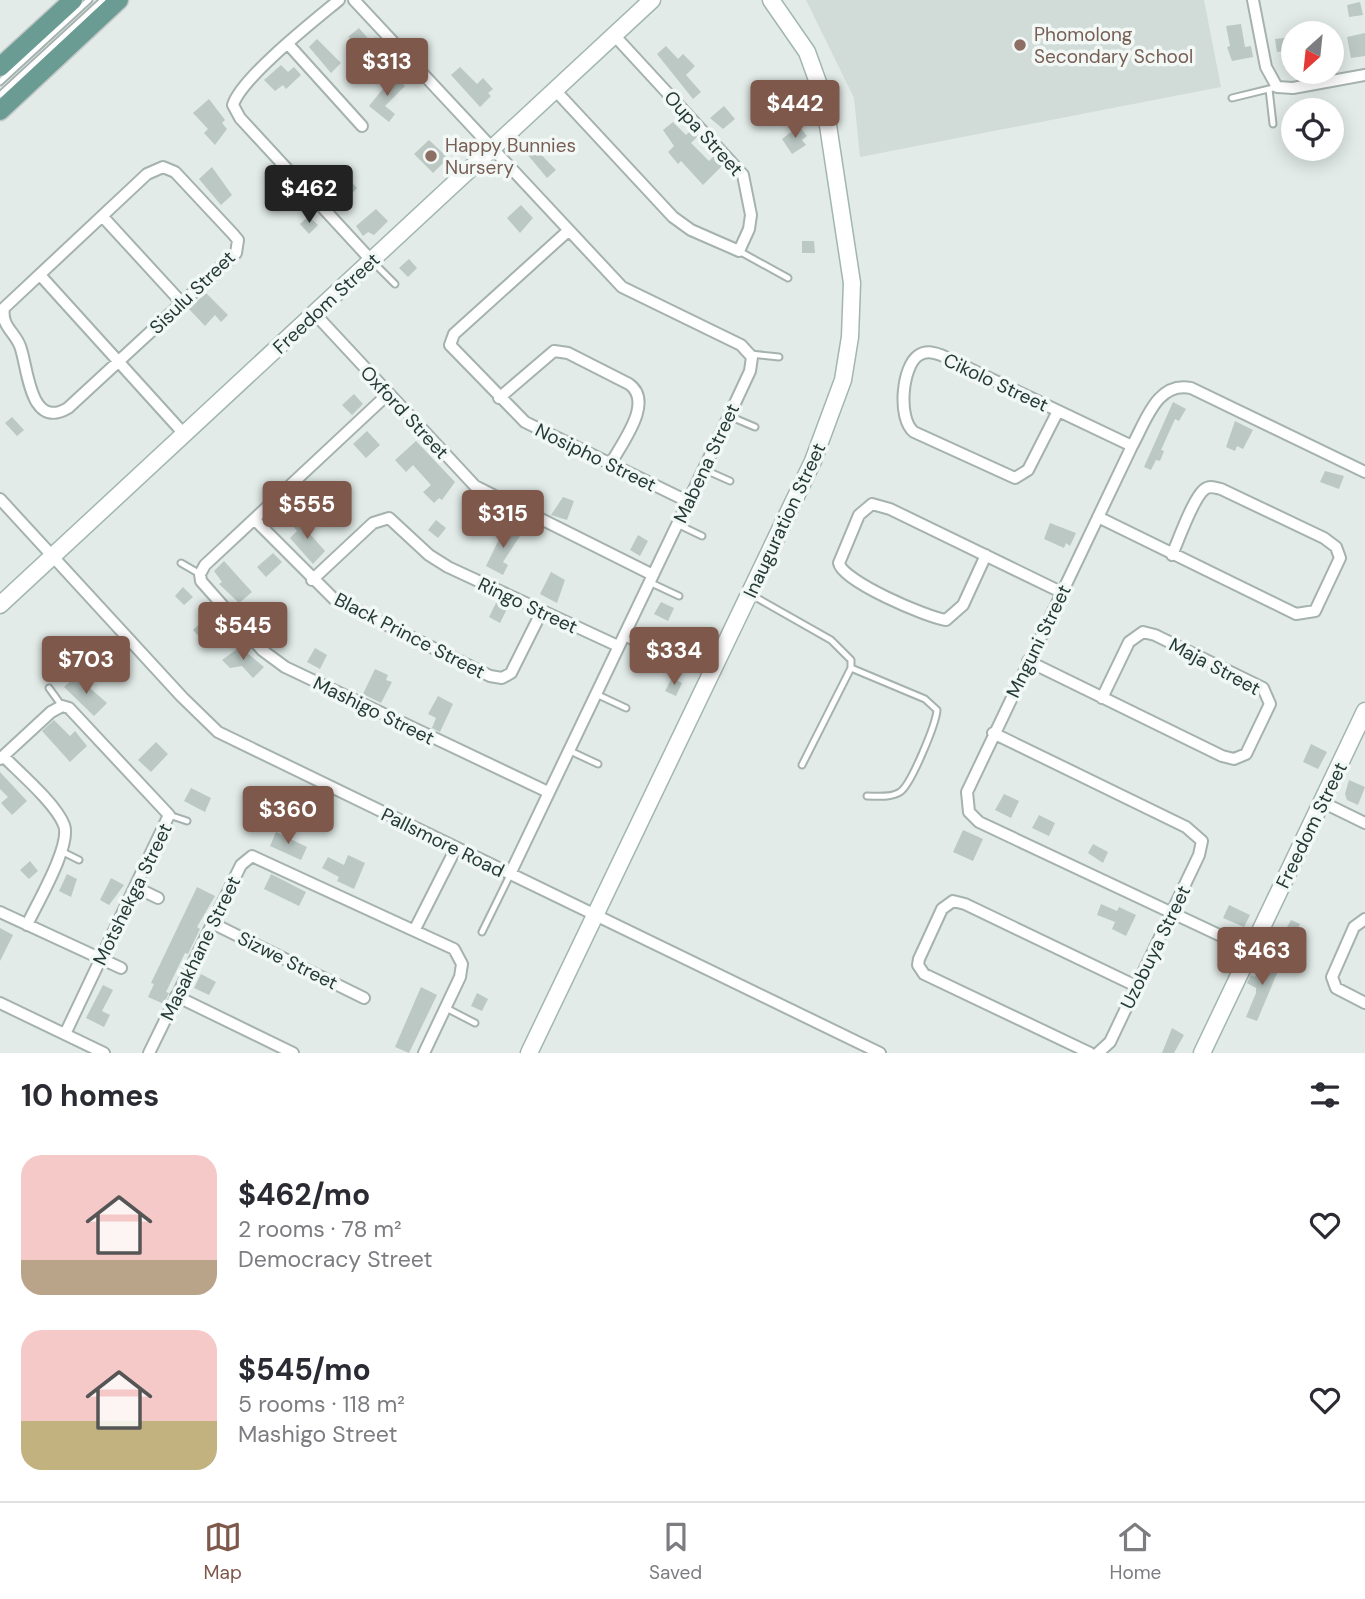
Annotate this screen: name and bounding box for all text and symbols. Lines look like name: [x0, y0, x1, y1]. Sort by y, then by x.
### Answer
north arrow: [1281, 21, 1344, 84]
map controls: [1281, 21, 1344, 161]
place label: Phomolong Secondary School: [1034, 22, 1193, 69]
marker: Phomolong Secondary School: [1012, 37, 1028, 53]
pin: $313: [346, 38, 428, 98]
text: $313: [362, 46, 412, 76]
pin: $442: [754, 80, 836, 140]
street label: Oupa Street: [659, 85, 749, 181]
text: $442: [766, 88, 824, 118]
button: locate: [1281, 98, 1344, 161]
place label: Happy Bunnies Nursery: [445, 133, 576, 180]
marker: Happy Bunnies Nursery: [423, 148, 439, 164]
pin: $462: [268, 166, 350, 225]
text: $462: [281, 173, 337, 203]
street label: Sisulu Street: [144, 245, 241, 340]
street label: Freedom Street: [268, 247, 385, 359]
street label: Cikolo Street: [939, 347, 1052, 418]
street label: Oxford Street: [355, 360, 454, 464]
street label: Mabena Street: [668, 399, 745, 527]
street label: Nosipho Street: [531, 417, 660, 498]
street label: Inauguration Street: [738, 439, 831, 602]
pin: $555: [266, 482, 348, 541]
text: $555: [279, 489, 335, 519]
pin: $315: [462, 490, 544, 550]
text: $315: [478, 498, 528, 528]
street label: Ringo Street: [474, 571, 582, 639]
street label: Mnguni Street: [1000, 581, 1077, 702]
street label: Black Prince Street: [330, 587, 489, 684]
pin: $545: [202, 602, 284, 662]
text: $545: [214, 610, 272, 640]
pin: $334: [633, 628, 715, 687]
street label: Maja Street: [1165, 632, 1265, 701]
text: $334: [646, 635, 702, 665]
pin: $703: [45, 636, 127, 696]
text: $703: [58, 644, 114, 674]
street label: Mashigo Street: [309, 670, 438, 751]
street label: Freedom Street: [1270, 758, 1353, 892]
pin: $360: [247, 786, 329, 846]
text: $360: [259, 794, 317, 824]
street label: Pallsmore Road: [377, 802, 508, 883]
street label: Motshekga Street: [87, 819, 178, 969]
street label: Masakhane Street: [155, 872, 246, 1025]
street label: Uzobuya Street: [1115, 881, 1196, 1013]
street label: Sizwe Street: [234, 926, 342, 995]
pin: $463: [1221, 928, 1303, 987]
text: $463: [1233, 935, 1291, 965]
text: 10 homes: [21, 1076, 159, 1115]
icon: filters: [1306, 1076, 1344, 1114]
text: $462/mo: [238, 1175, 370, 1214]
icon: home: [77, 1183, 161, 1267]
icon: heart: [1306, 1206, 1344, 1244]
text: 2 rooms · 78 m²: [238, 1214, 402, 1244]
text: Democracy Street: [238, 1244, 432, 1274]
text: $545/mo: [238, 1350, 371, 1389]
icon: home: [77, 1358, 161, 1442]
icon: heart: [1306, 1381, 1344, 1419]
text: 5 rooms · 118 m²: [238, 1389, 405, 1419]
text: Mashigo Street: [238, 1419, 397, 1449]
tab: Map: [204, 1518, 242, 1585]
tab: Saved: [649, 1518, 702, 1585]
tab: Home: [1109, 1518, 1161, 1585]

